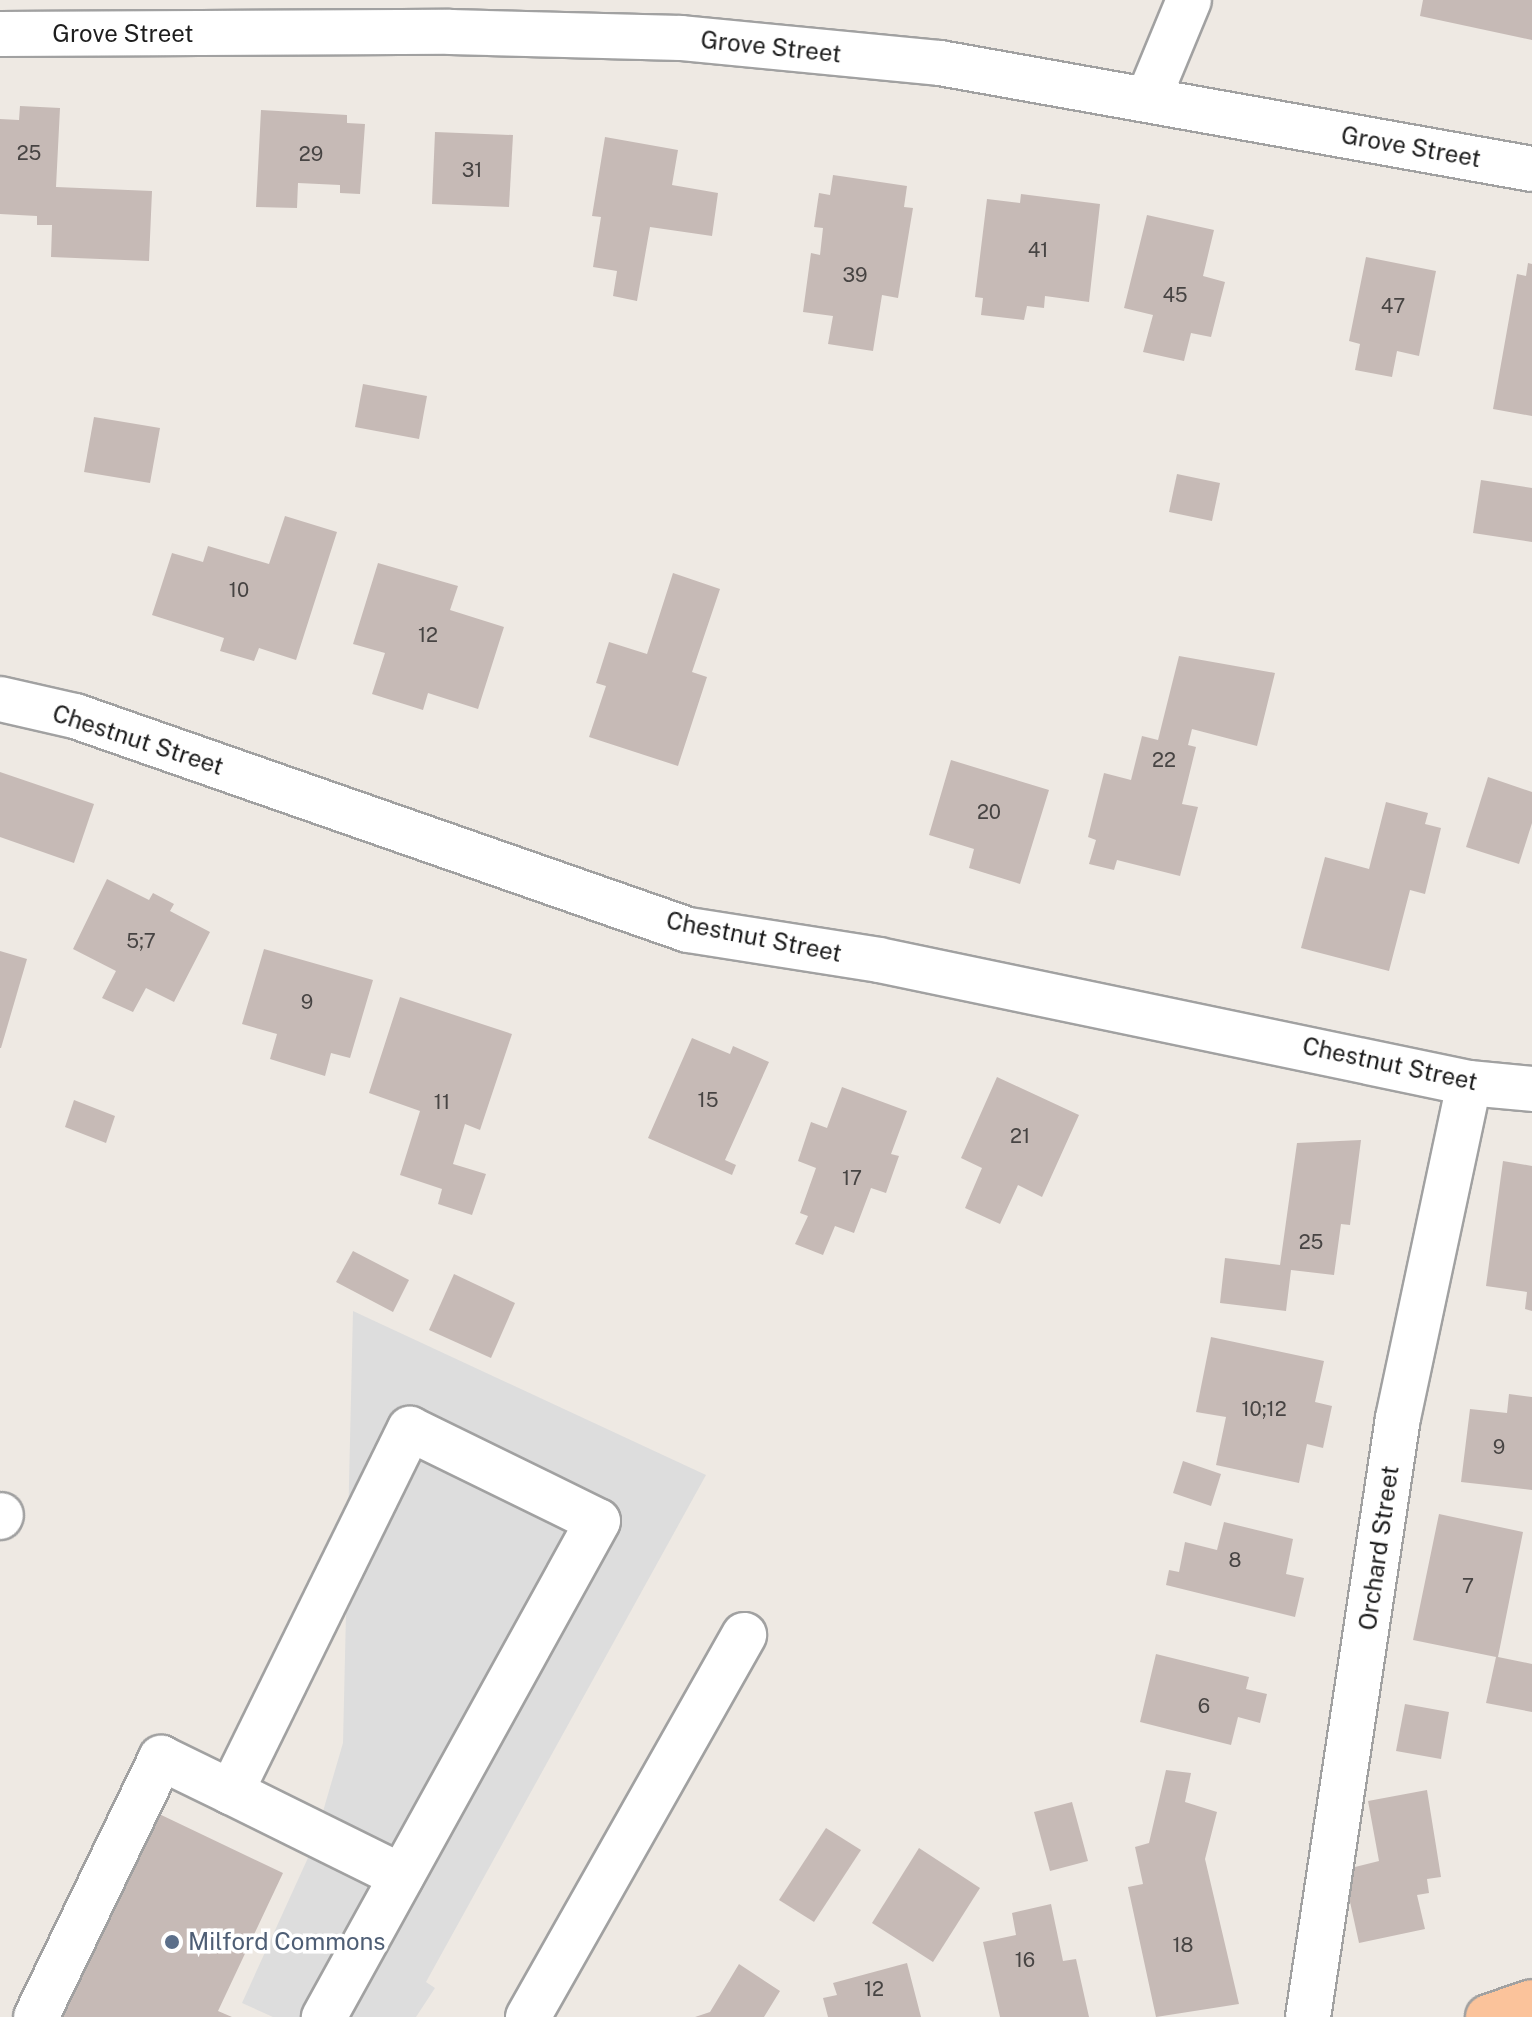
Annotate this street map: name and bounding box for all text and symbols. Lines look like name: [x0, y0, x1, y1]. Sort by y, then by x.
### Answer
street label: Grove Street: [52, 20, 194, 48]
street label: Grove Street: [699, 25, 843, 69]
street label: Grove Street: [1339, 121, 1483, 173]
house number: 25: [17, 141, 41, 165]
house number: 29: [299, 142, 323, 166]
house number: 31: [462, 158, 482, 182]
house number: 41: [1028, 238, 1048, 262]
house number: 39: [843, 263, 867, 287]
house number: 45: [1162, 283, 1188, 307]
house number: 47: [1381, 294, 1405, 318]
house number: 10: [229, 578, 249, 602]
house number: 12: [418, 623, 438, 647]
street label: Chestnut Street: [49, 699, 227, 781]
house number: 22: [1152, 748, 1176, 772]
house number: 20: [977, 800, 1001, 824]
street label: Chestnut Street: [664, 906, 844, 968]
house number: 5;7: [126, 929, 156, 953]
house number: 9: [301, 990, 313, 1014]
street label: Chestnut Street: [1300, 1031, 1480, 1097]
house number: 15: [698, 1088, 718, 1112]
house number: 11: [434, 1090, 450, 1114]
house number: 21: [1010, 1124, 1030, 1148]
house number: 17: [842, 1166, 862, 1190]
house number: 25: [1299, 1230, 1323, 1254]
house number: 10;12: [1241, 1397, 1287, 1421]
house number: 9: [1493, 1435, 1505, 1459]
street label: Orchard Street: [1353, 1464, 1405, 1632]
house number: 8: [1229, 1548, 1241, 1572]
house number: 7: [1462, 1574, 1474, 1598]
house number: 6: [1198, 1694, 1210, 1718]
place label: Milford Commons: [188, 1928, 385, 1956]
marker: Milford Commons: [163, 1933, 181, 1951]
house number: 18: [1172, 1933, 1194, 1957]
house number: 16: [1015, 1948, 1035, 1972]
house number: 12: [864, 1977, 884, 2001]

